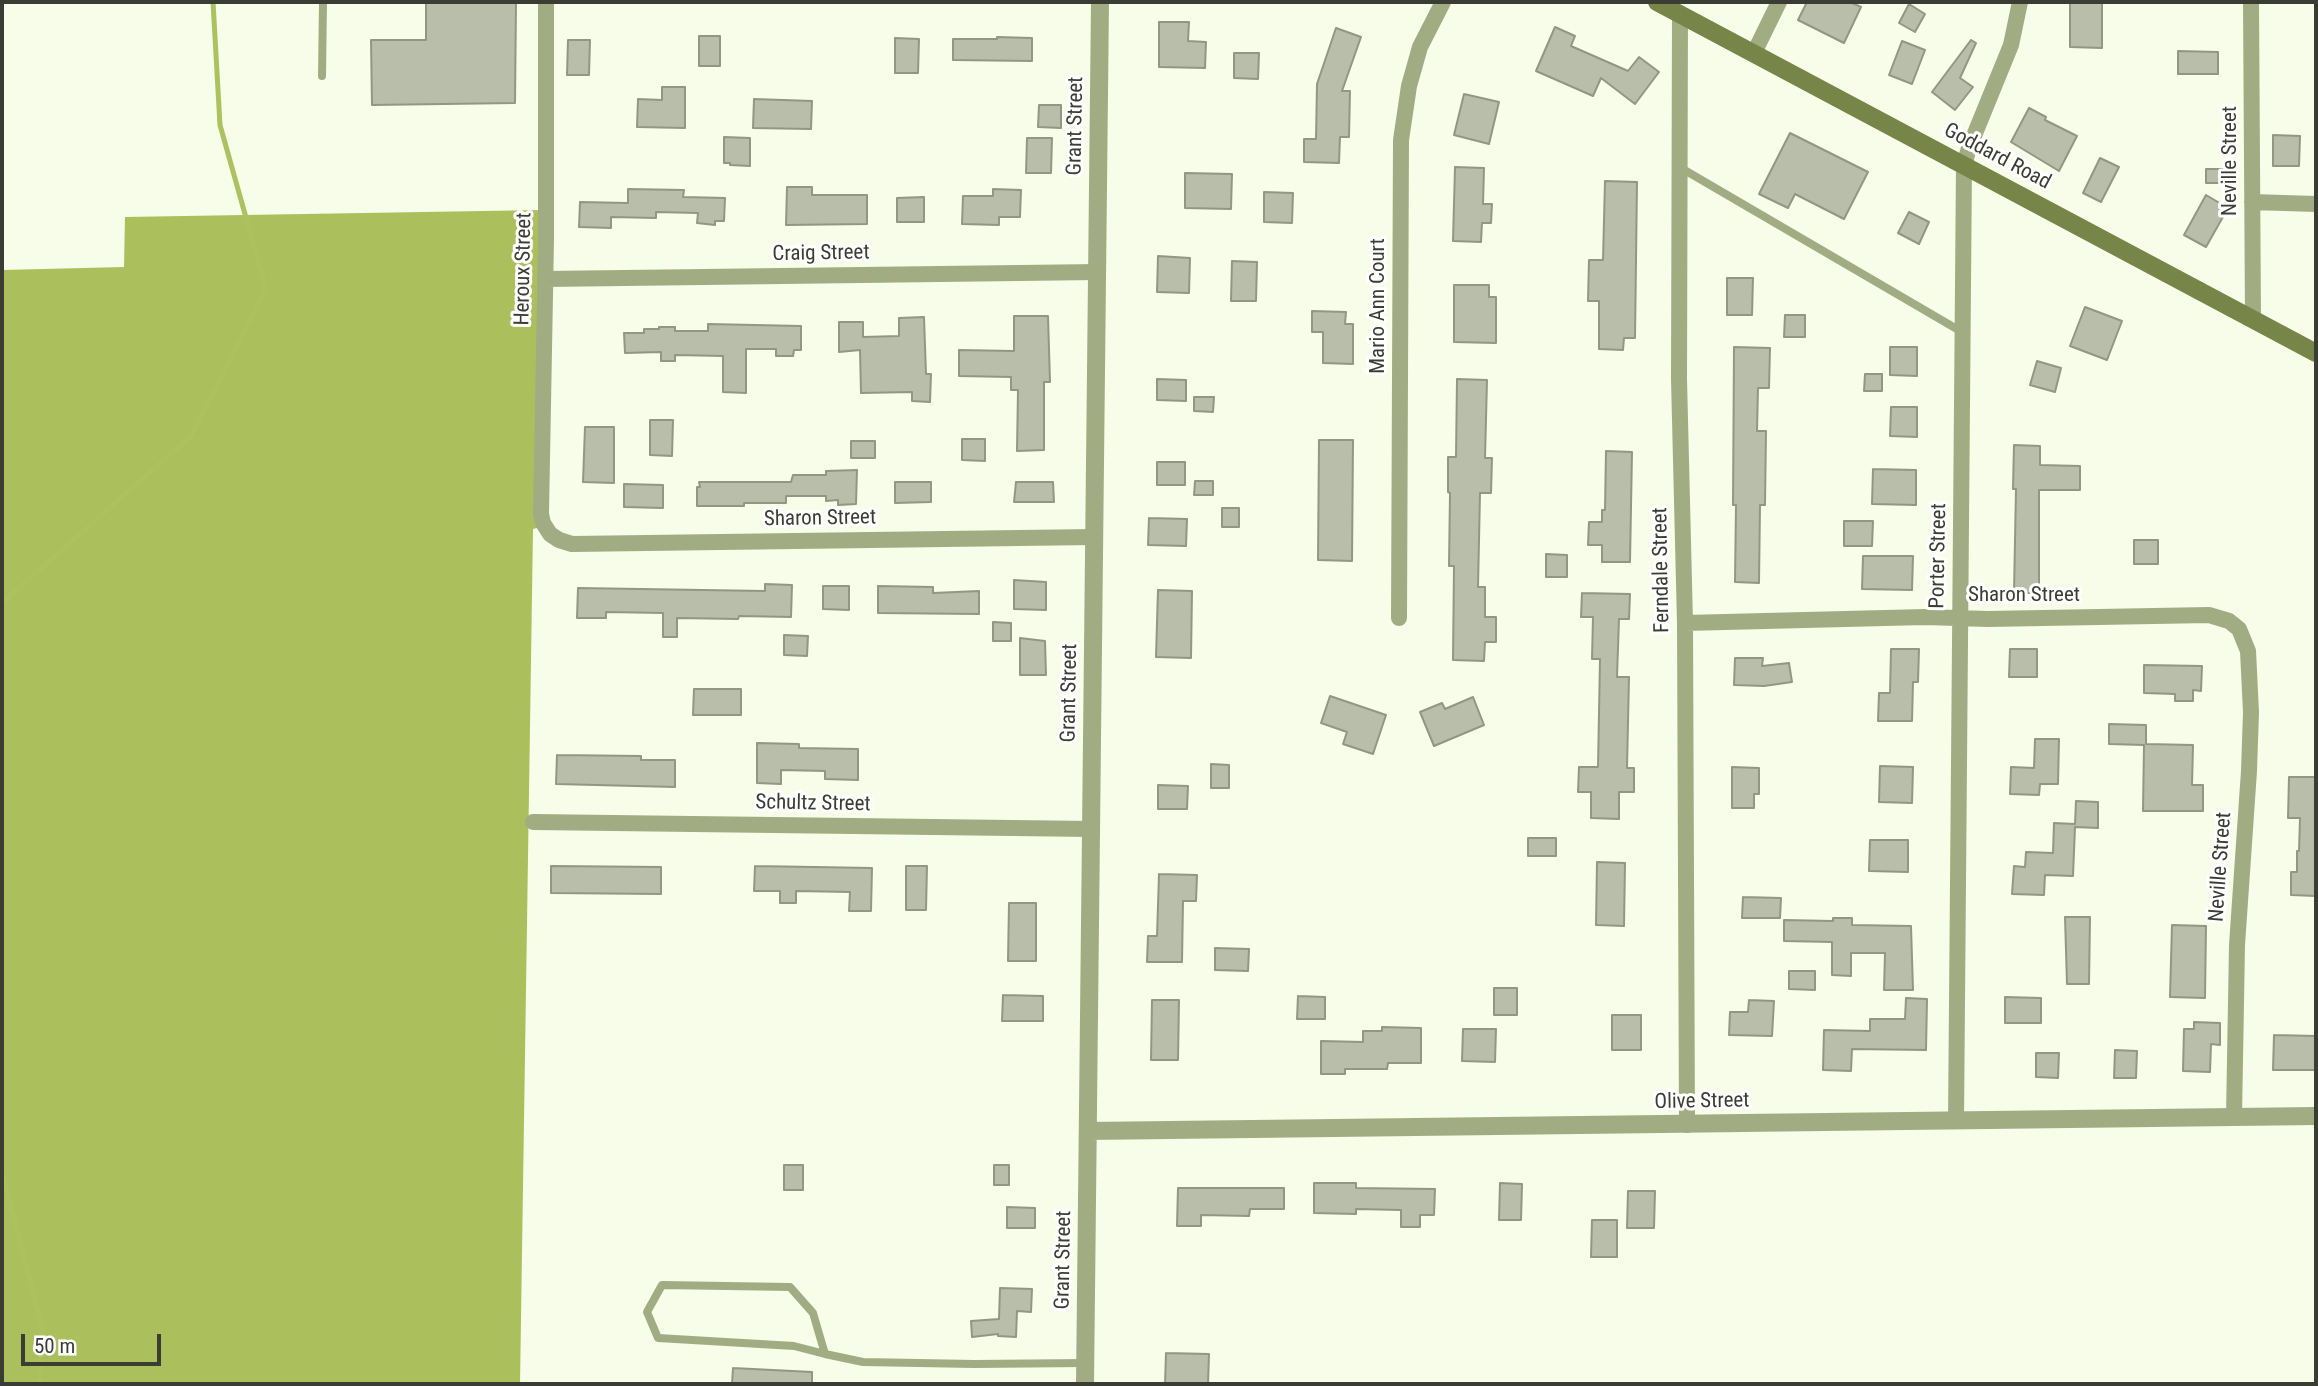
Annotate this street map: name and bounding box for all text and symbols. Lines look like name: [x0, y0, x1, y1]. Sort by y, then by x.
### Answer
street label: Grant Street: [1063, 76, 1089, 176]
street label: Neville Street: [2218, 106, 2244, 216]
street label: Goddard Road: [1939, 118, 2055, 196]
street label: Heroux Street: [510, 212, 538, 326]
street label: Mario Ann Court: [1366, 238, 1392, 374]
street label: Craig Street: [772, 241, 870, 267]
street label: Porter Street: [1925, 503, 1953, 609]
street label: Sharon Street: [764, 505, 876, 533]
street label: Ferndale Street: [1648, 507, 1676, 633]
street label: Sharon Street: [1968, 583, 2080, 609]
street label: Grant Street: [1057, 643, 1083, 743]
street label: Schultz Street: [755, 790, 871, 818]
street label: Neville Street: [2205, 811, 2237, 923]
street label: Olive Street: [1654, 1089, 1750, 1115]
street label: Grant Street: [1051, 1210, 1077, 1310]
scale bar: [24, 1320, 164, 1364]
text: 50 m: [34, 1334, 75, 1358]

